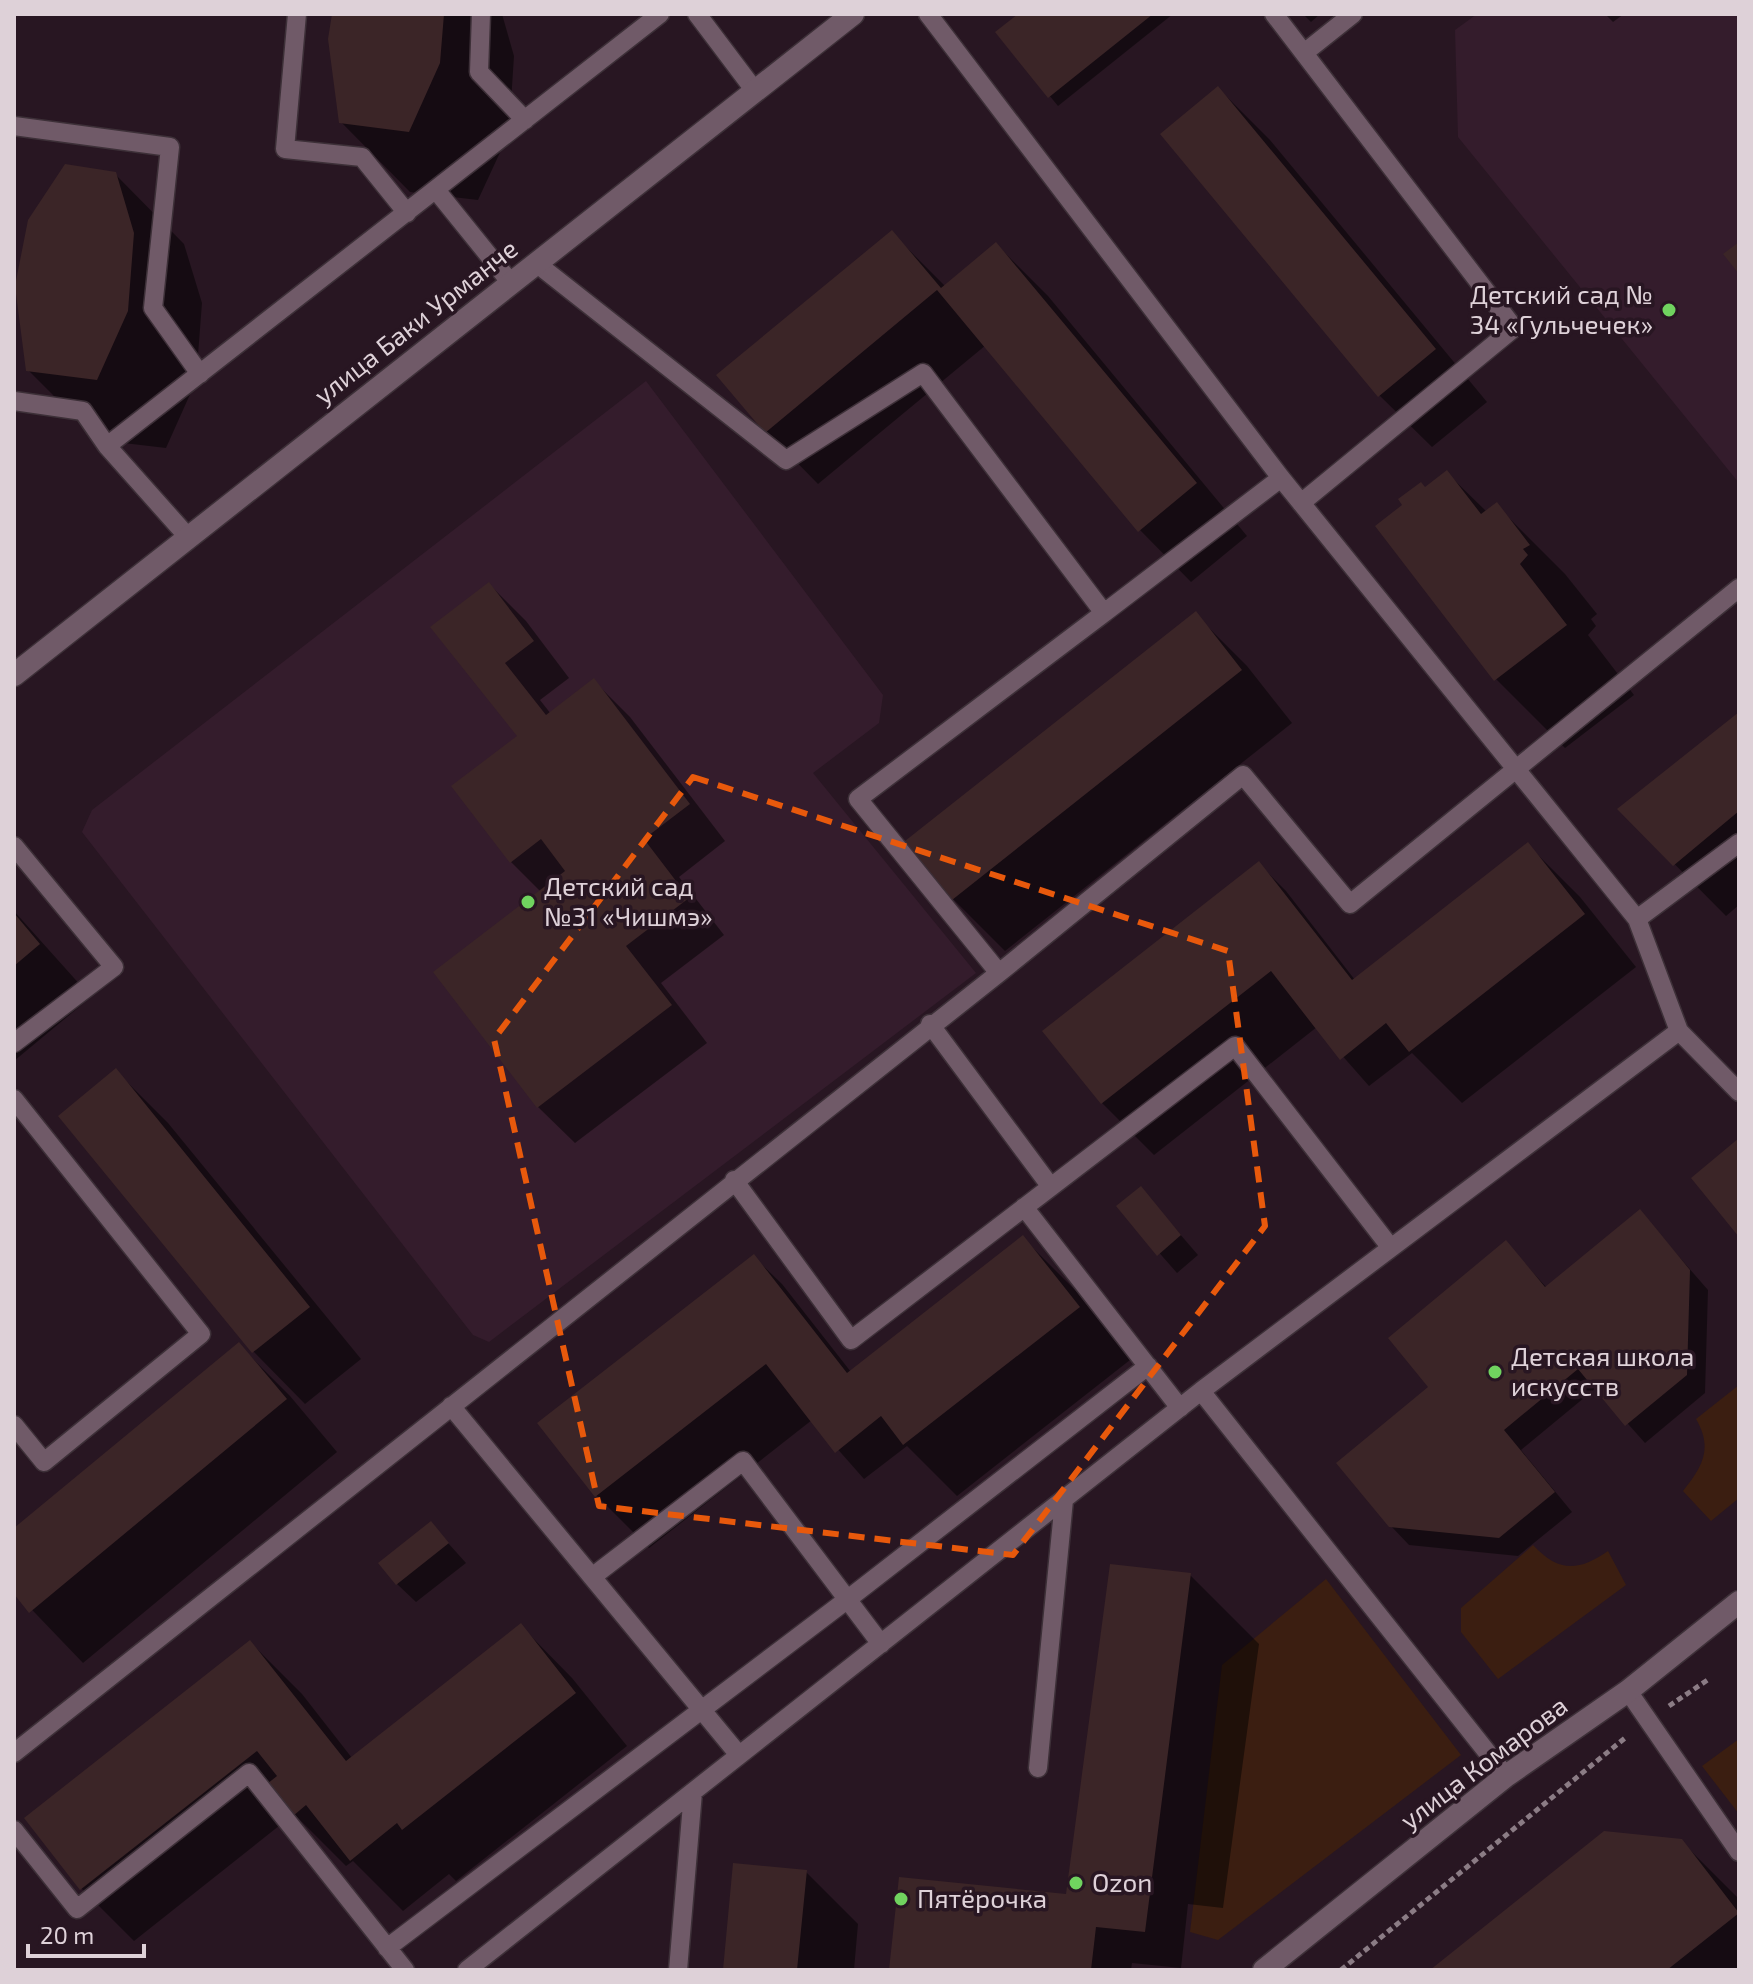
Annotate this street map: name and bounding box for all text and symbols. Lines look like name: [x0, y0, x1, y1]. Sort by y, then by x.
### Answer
street label: улица Баки Урманче: [307, 232, 523, 411]
place label: Детский сад № 34 «Гульчечек»: [1470, 278, 1653, 340]
marker: Детский сад № 34 «Гульчечек»: [1660, 301, 1678, 319]
place label: Детский сад №31 «Чишмэ»: [544, 870, 713, 931]
marker: Детский сад №31 «Чишмэ»: [519, 893, 537, 911]
place label: Детская школа искусств: [1511, 1340, 1694, 1402]
marker: Детская школа искусств: [1486, 1363, 1504, 1381]
street label: улица Комарова: [1393, 1689, 1573, 1836]
place label: Ozon: [1092, 1866, 1152, 1897]
marker: Ozon: [1067, 1874, 1085, 1892]
place label: Пятёрочка: [917, 1882, 1047, 1913]
marker: Пятёрочка: [892, 1890, 910, 1908]
scale bar: [28, 1908, 144, 1958]
text: 20 m: [40, 1920, 94, 1949]

